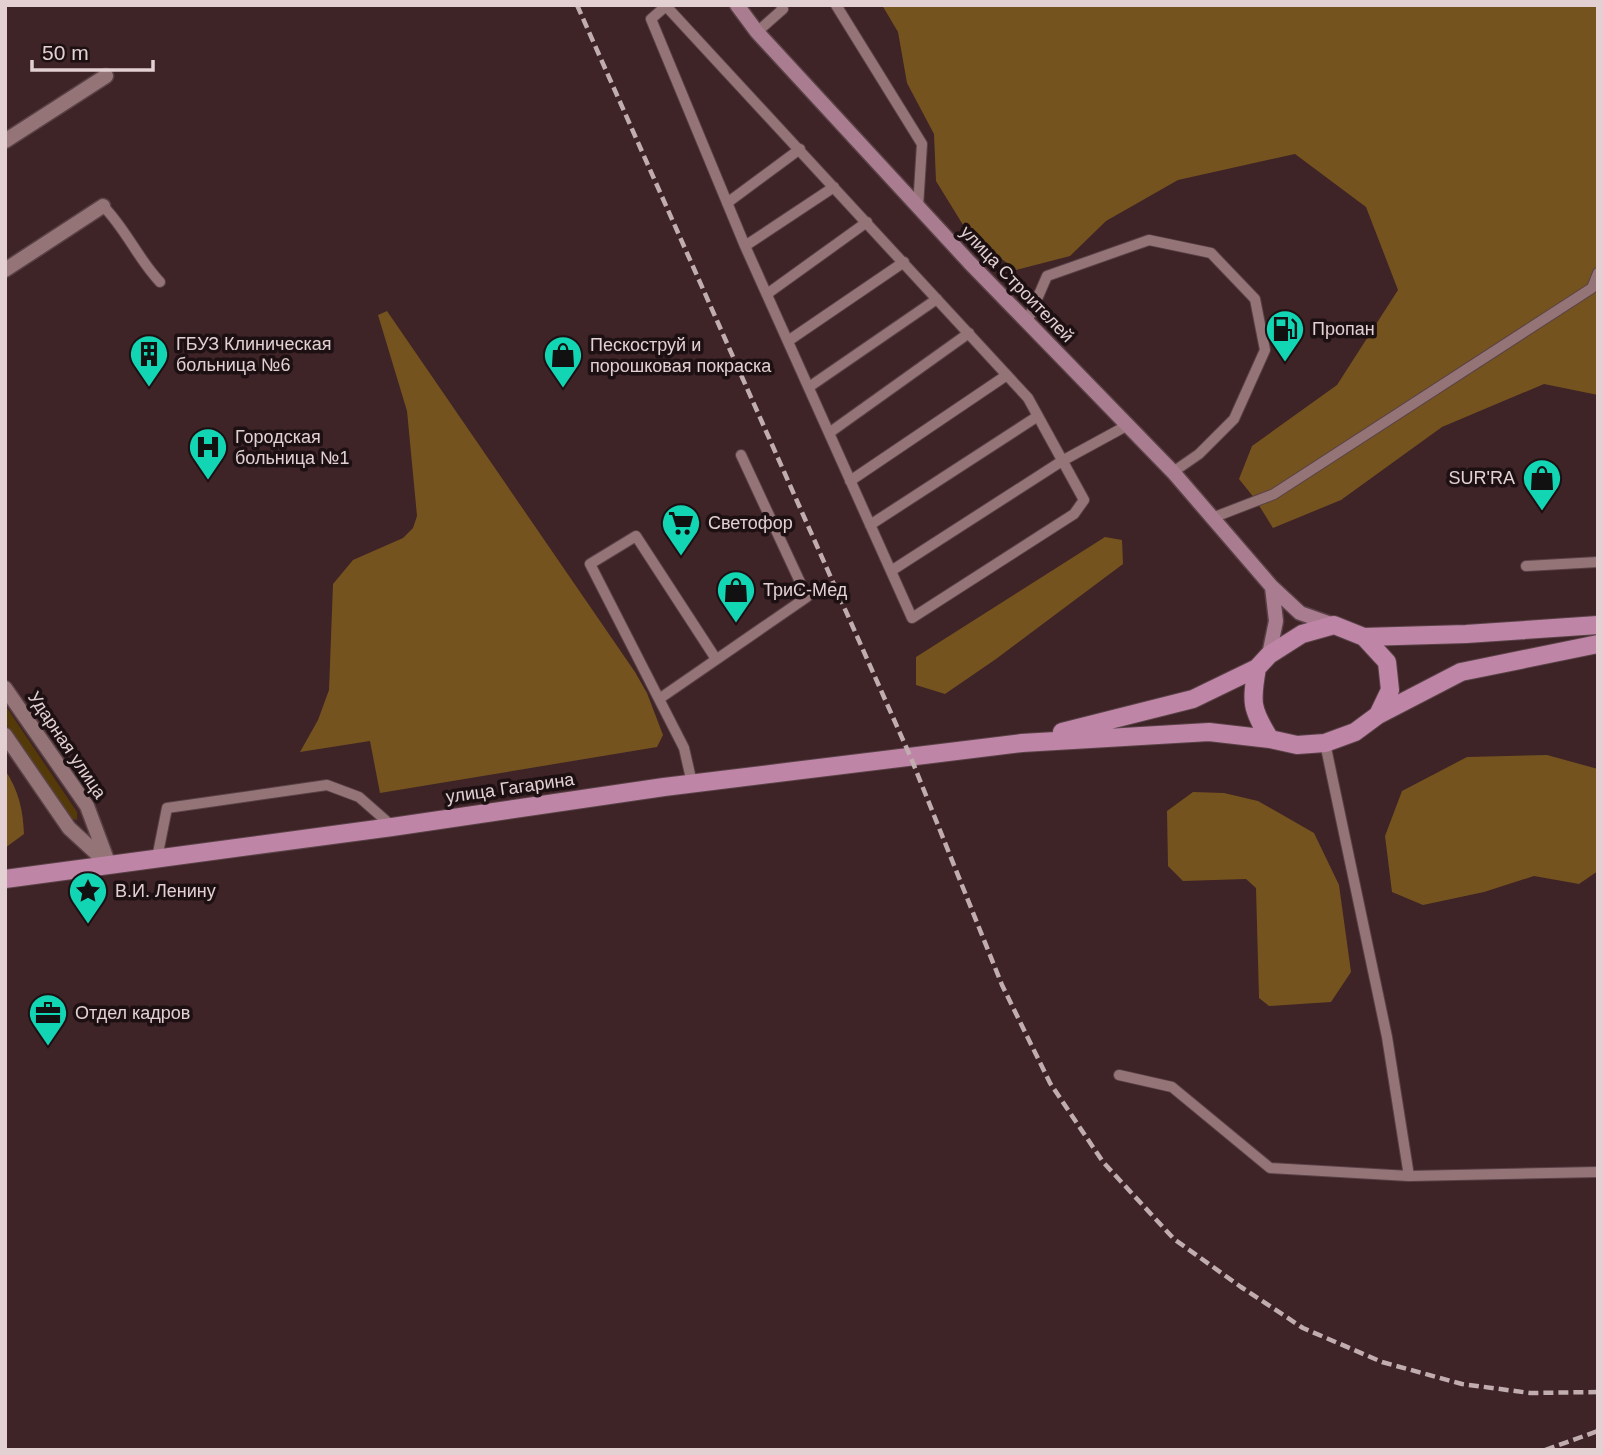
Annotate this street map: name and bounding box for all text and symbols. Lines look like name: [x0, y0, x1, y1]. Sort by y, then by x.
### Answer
scale bar: [32, 28, 152, 72]
text: 50 m: [42, 41, 89, 64]
street label: улица Строителей: [956, 222, 1078, 346]
fuel station icon: Пропан: [1264, 308, 1306, 363]
place label: Пропан: [1312, 319, 1375, 339]
building icon: ГБУЗ Клиническая больница №6: [128, 333, 170, 388]
place label: ГБУЗ Клиническая больница №6: [176, 334, 332, 375]
shop icon: Пескоструй и порошковая покраска: [542, 334, 584, 389]
place label: Пескоструй и порошковая покраска: [590, 335, 772, 376]
hospital icon: Городская больница №1: [187, 426, 229, 481]
place label: Городская больница №1: [235, 427, 349, 468]
shop icon: SUR'RA: [1521, 457, 1563, 512]
place label: SUR'RA: [1449, 468, 1515, 488]
supermarket icon: Светофор: [660, 502, 702, 557]
place label: Светофор: [708, 513, 793, 533]
shop icon: ТриС-Мед: [715, 569, 757, 624]
place label: ТриС-Мед: [763, 580, 848, 600]
street label: Ударная улица: [24, 688, 111, 803]
street label: улица Гагарина: [445, 769, 576, 807]
place icon: В.И. Ленину: [67, 870, 109, 925]
place label: В.И. Ленину: [115, 881, 216, 901]
office icon: Отдел кадров: [27, 992, 69, 1047]
place label: Отдел кадров: [75, 1003, 190, 1023]

